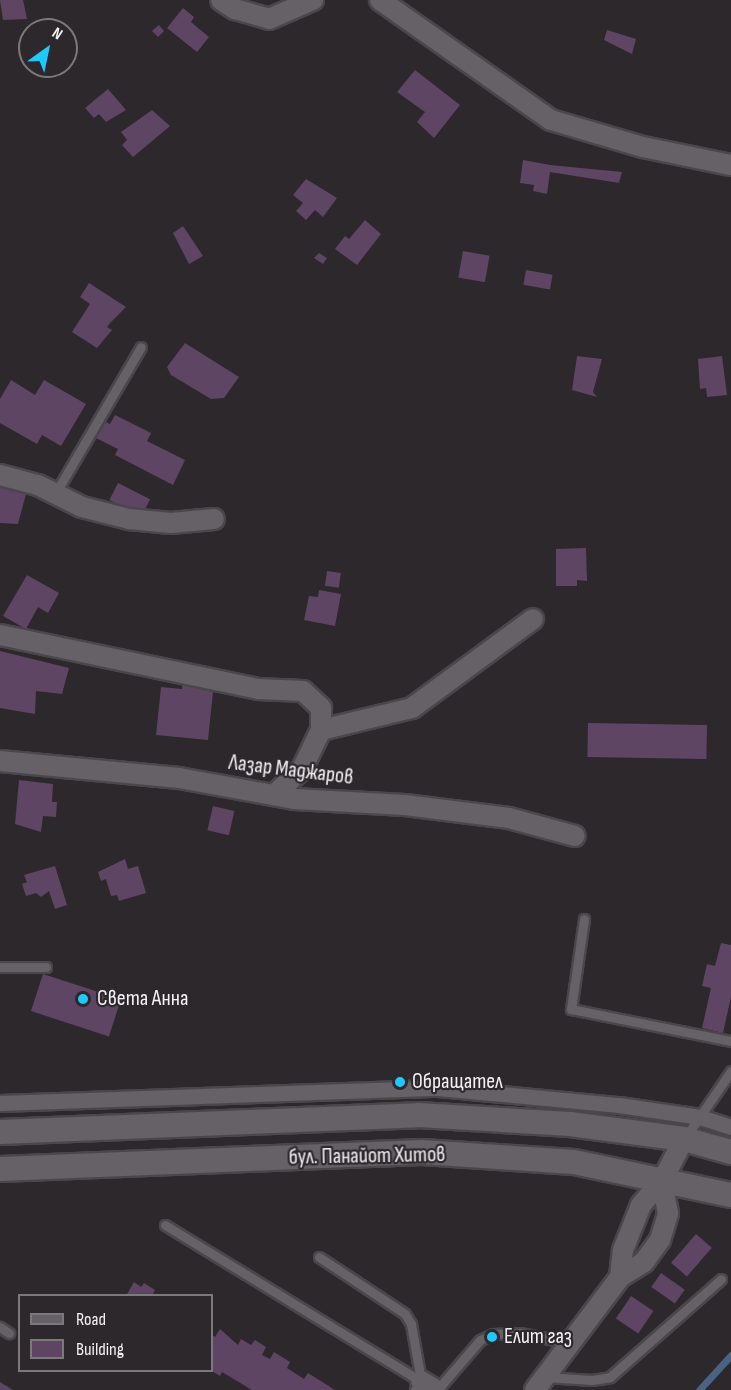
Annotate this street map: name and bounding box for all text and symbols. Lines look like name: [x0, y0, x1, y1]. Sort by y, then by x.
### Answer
north arrow: [18, 18, 78, 78]
text: N: [48, 24, 66, 44]
street label: Лазар Маджаров: [227, 749, 355, 791]
place label: Света Анна: [97, 986, 188, 1012]
marker: Света Анна: [74, 990, 92, 1008]
place label: Обращател: [412, 1069, 503, 1095]
marker: Обращател: [393, 1075, 407, 1089]
street label: бул. Панайот Хитов: [288, 1141, 446, 1171]
legend: [18, 1294, 213, 1372]
text: Road: [76, 1309, 106, 1330]
place label: Елит газ: [504, 1324, 572, 1350]
marker: Елит газ: [485, 1330, 499, 1344]
text: Building: [76, 1339, 124, 1360]

